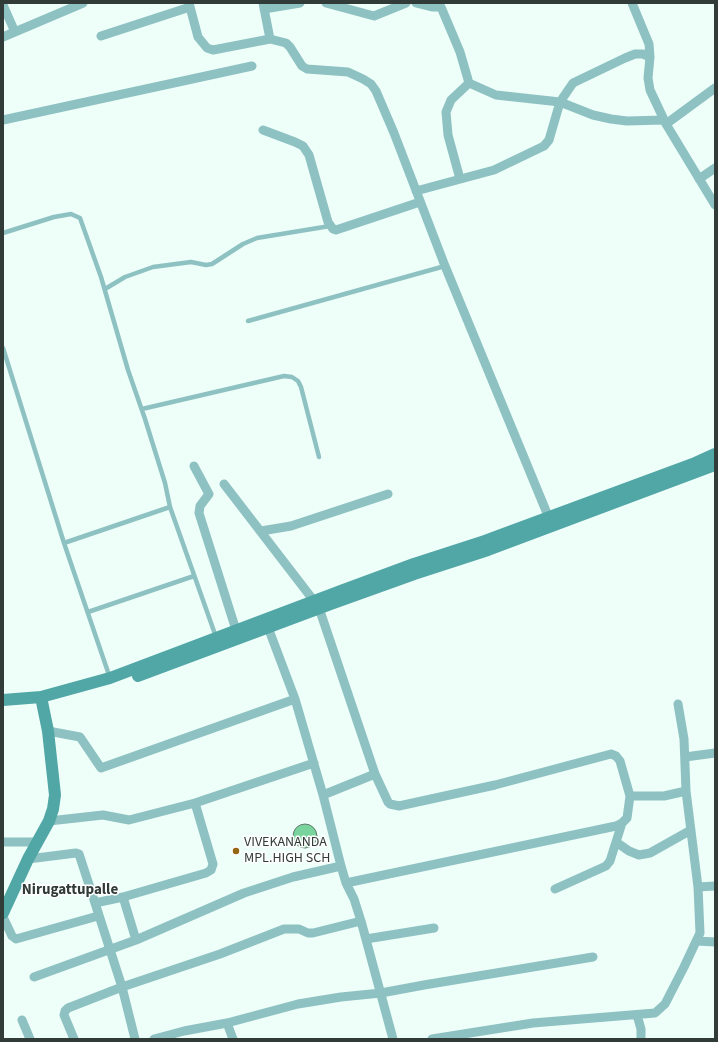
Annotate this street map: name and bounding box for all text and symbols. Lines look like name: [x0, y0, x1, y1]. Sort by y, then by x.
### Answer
place label: VIVEKANANDA MPL.HIGH SCH: [244, 835, 330, 868]
marker: VIVEKANANDA MPL.HIGH SCH: [231, 846, 241, 856]
district label: Nirugattupalle: [22, 882, 118, 900]

